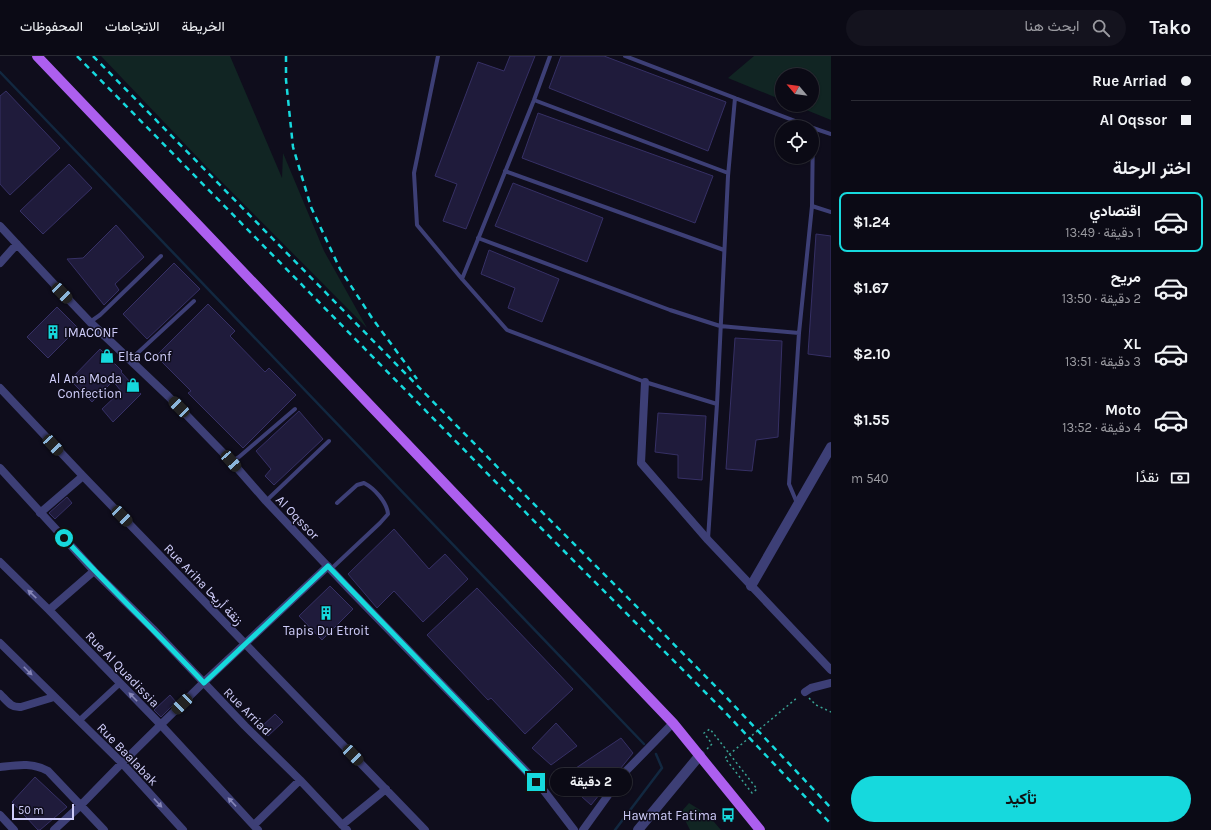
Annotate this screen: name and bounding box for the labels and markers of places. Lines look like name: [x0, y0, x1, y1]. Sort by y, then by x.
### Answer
building icon: IMACONF: [45, 324, 61, 340]
place label: IMACONF: [64, 325, 118, 340]
shop icon: Elta Conf: [99, 348, 115, 364]
place label: Elta Conf: [118, 349, 172, 364]
place label: Al Ana Moda Confection: [49, 371, 122, 401]
shop icon: Al Ana Moda Confection: [125, 377, 141, 393]
building icon: Tapis Du Etroit: [318, 605, 334, 621]
place label: Tapis Du Etroit: [283, 623, 369, 638]
bus stop icon: Hawmat Fatima: [720, 807, 736, 823]
place label: Hawmat Fatima: [623, 808, 717, 823]

